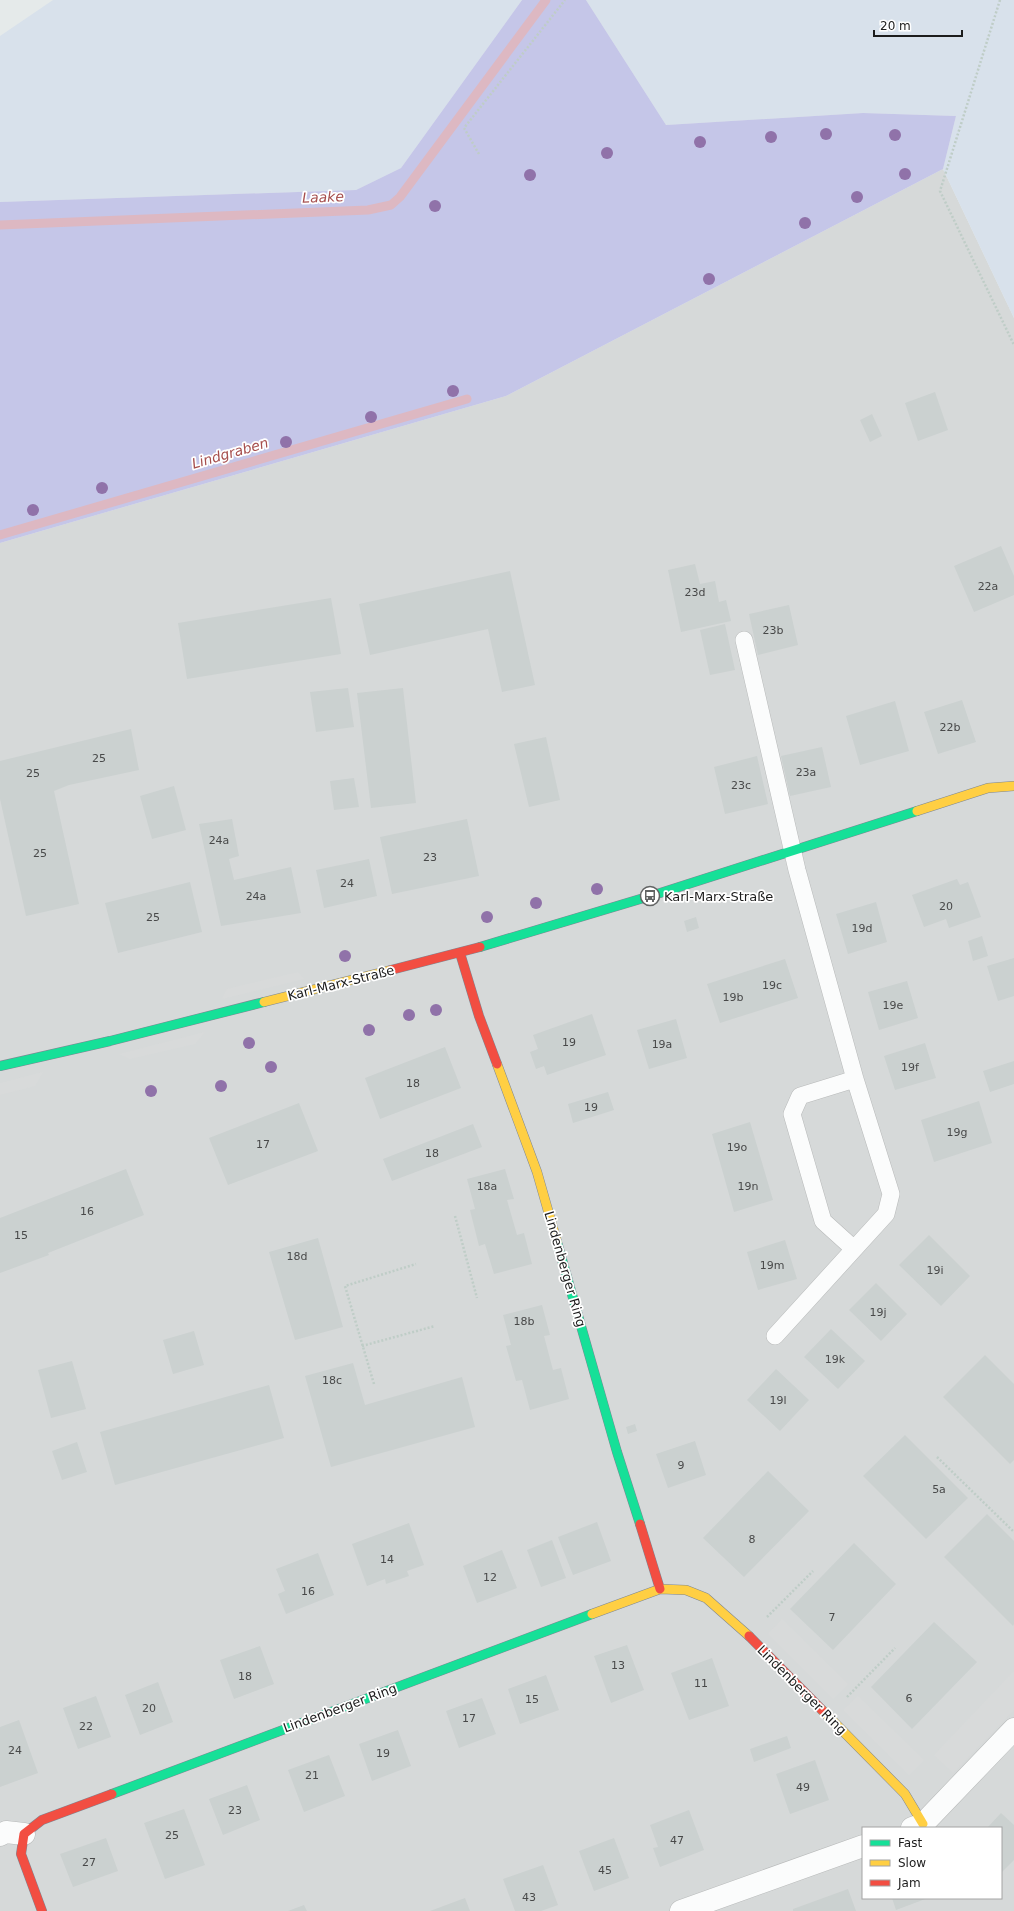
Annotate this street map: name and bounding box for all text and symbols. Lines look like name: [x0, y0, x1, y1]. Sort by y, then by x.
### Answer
scale bar: [874, 12, 962, 38]
text: 20 m: [880, 19, 911, 33]
water label: Laake: [302, 188, 344, 206]
water label: Lindgraben: [190, 434, 270, 472]
house number: 22a: [978, 580, 998, 593]
house number: 23d: [685, 586, 705, 599]
house number: 23b: [763, 624, 784, 637]
house number: 22b: [940, 721, 961, 734]
house number: 25: [92, 752, 106, 765]
house number: 23a: [796, 766, 816, 779]
house number: 25: [26, 767, 40, 780]
house number: 23c: [731, 779, 751, 792]
house number: 24a: [209, 834, 229, 847]
house number: 25: [33, 847, 47, 860]
house number: 23: [423, 851, 437, 864]
house number: 24: [340, 877, 354, 890]
bus stop icon: Karl-Marx-Straße: [639, 885, 661, 907]
place label: Karl-Marx-Straße: [664, 889, 773, 904]
house number: 24a: [246, 890, 266, 903]
house number: 20: [939, 900, 953, 913]
house number: 25: [146, 911, 160, 924]
house number: 19d: [852, 922, 872, 935]
street label: Karl-Marx-Straße: [286, 962, 396, 1004]
house number: 19c: [762, 979, 782, 992]
house number: 19b: [723, 991, 744, 1004]
house number: 19e: [883, 999, 904, 1012]
house number: 19: [562, 1036, 576, 1049]
house number: 19a: [652, 1038, 672, 1051]
house number: 19f: [901, 1061, 920, 1074]
house number: 18: [406, 1077, 420, 1090]
house number: 19: [584, 1101, 598, 1114]
house number: 19g: [947, 1126, 967, 1139]
house number: 17: [256, 1138, 270, 1151]
house number: 19o: [727, 1141, 748, 1154]
house number: 18: [425, 1147, 439, 1160]
house number: 18a: [477, 1180, 497, 1193]
house number: 19n: [738, 1180, 759, 1193]
house number: 16: [80, 1205, 94, 1218]
street label: Lindenberger Ring: [541, 1209, 589, 1329]
house number: 15: [14, 1229, 28, 1242]
house number: 18d: [287, 1250, 307, 1263]
house number: 19m: [760, 1259, 784, 1272]
house number: 19i: [926, 1264, 944, 1277]
house number: 19j: [869, 1306, 887, 1319]
house number: 18b: [514, 1315, 535, 1328]
house number: 19k: [825, 1353, 846, 1366]
house number: 18c: [322, 1374, 342, 1387]
house number: 19l: [769, 1394, 787, 1407]
house number: 9: [678, 1459, 685, 1472]
house number: 5a: [932, 1483, 946, 1496]
house number: 8: [749, 1533, 756, 1546]
house number: 14: [380, 1553, 394, 1566]
house number: 12: [483, 1571, 497, 1584]
house number: 16: [301, 1585, 315, 1598]
house number: 7: [829, 1611, 836, 1624]
street label: Lindenberger Ring: [754, 1642, 850, 1738]
house number: 13: [611, 1659, 625, 1672]
house number: 18: [238, 1670, 252, 1683]
house number: 11: [694, 1677, 708, 1690]
street label: Lindenberger Ring: [281, 1680, 399, 1736]
house number: 6: [906, 1692, 913, 1705]
house number: 15: [525, 1693, 539, 1706]
house number: 20: [142, 1702, 156, 1715]
house number: 17: [462, 1712, 476, 1725]
house number: 22: [79, 1720, 93, 1733]
house number: 24: [8, 1744, 22, 1757]
house number: 19: [376, 1747, 390, 1760]
house number: 21: [305, 1769, 319, 1782]
house number: 49: [796, 1781, 810, 1794]
house number: 23: [228, 1804, 242, 1817]
legend: [862, 1827, 1002, 1899]
house number: 25: [165, 1829, 179, 1842]
house number: 47: [670, 1834, 684, 1847]
text: Fast: [898, 1836, 922, 1850]
house number: 27: [82, 1856, 96, 1869]
text: Slow: [898, 1856, 926, 1870]
house number: 45: [598, 1864, 612, 1877]
text: Jam: [897, 1876, 921, 1890]
house number: 43: [522, 1891, 536, 1904]

